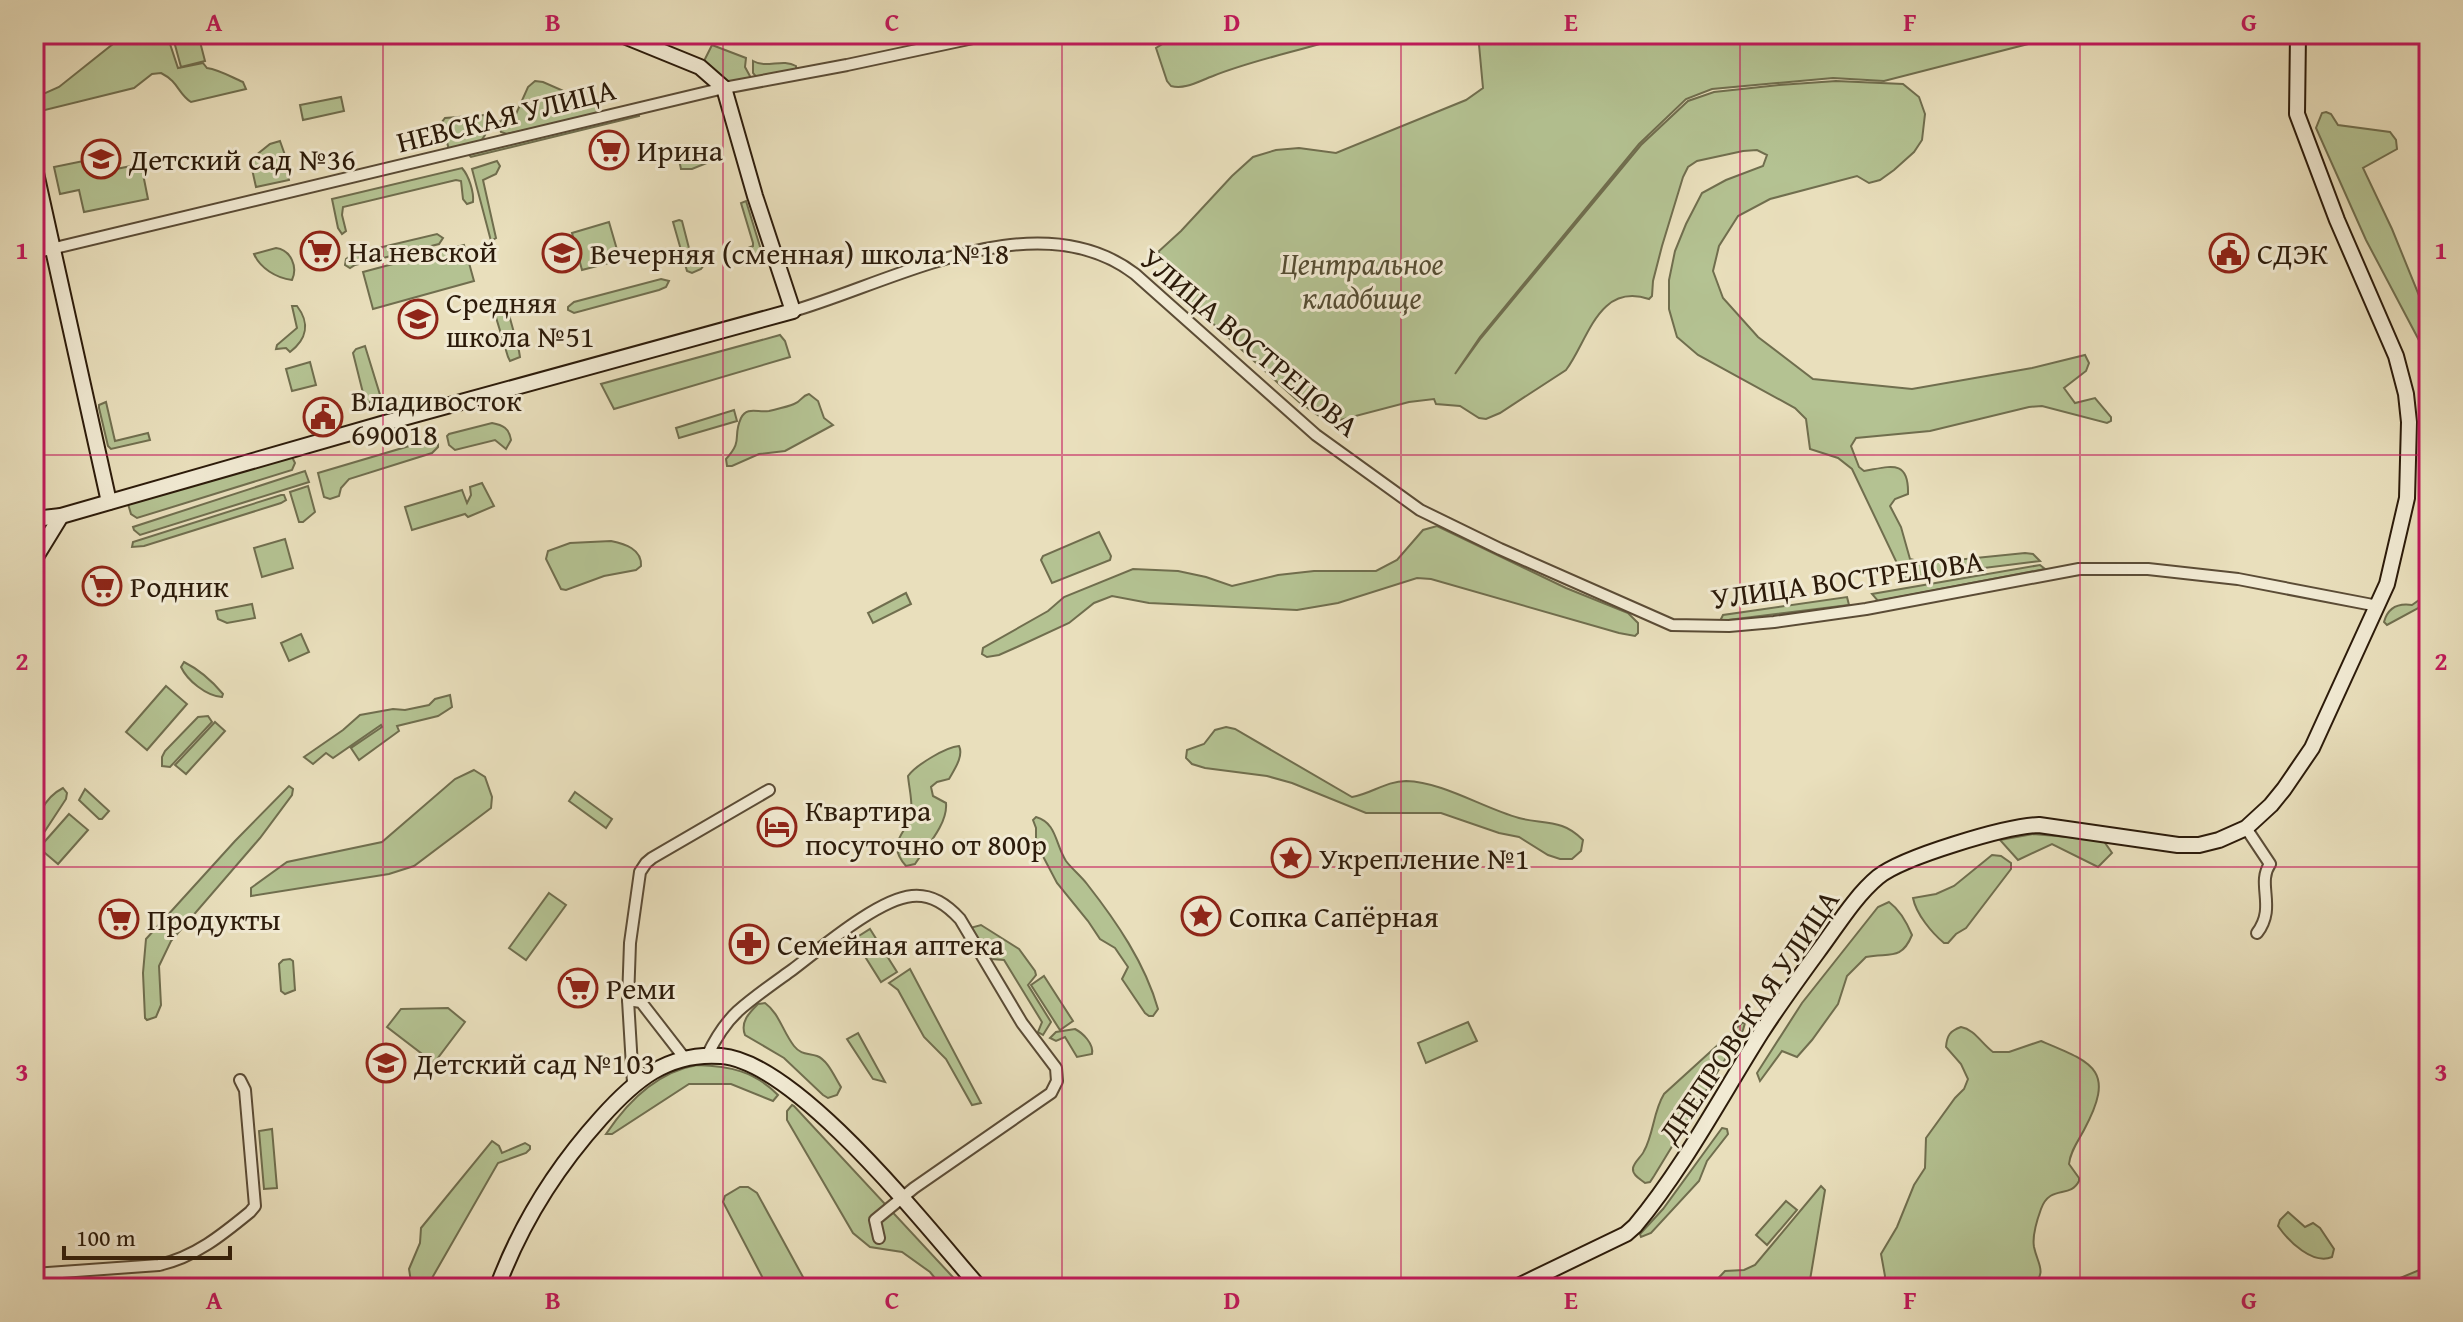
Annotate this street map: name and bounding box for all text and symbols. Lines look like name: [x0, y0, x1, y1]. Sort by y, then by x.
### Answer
text: A: [206, 2, 223, 41]
text: B: [545, 2, 561, 41]
text: C: [885, 2, 899, 41]
text: D: [1224, 2, 1240, 41]
text: E: [1564, 2, 1578, 41]
text: F: [1903, 2, 1917, 41]
text: G: [2241, 2, 2257, 41]
street label: НЕВСКАЯ УЛИЦА: [392, 67, 620, 163]
place label: Ирина: [637, 128, 724, 172]
supermarket icon: Ирина: [588, 129, 630, 171]
place label: Детский сад №36: [128, 137, 356, 181]
school or university icon: Детский сад №36: [80, 138, 122, 180]
place label: На невской: [348, 229, 497, 273]
text: 1: [15, 230, 29, 269]
supermarket icon: На невской: [299, 230, 341, 272]
text: 1: [2434, 230, 2448, 269]
place label: Вечерняя (сменная) школа №18: [590, 231, 1009, 275]
place label: СДЭК: [2257, 231, 2329, 275]
school or university icon: Вечерняя (сменная) школа №18: [541, 232, 583, 274]
public building icon: СДЭК: [2208, 232, 2250, 274]
street label: УЛИЦА ВОСТРЕЦОВА: [1131, 237, 1369, 447]
park label: Центральное кладбище: [1280, 241, 1444, 319]
place label: Средняя школа №51: [446, 280, 594, 358]
school or university icon: Средняя школа №51: [397, 298, 439, 340]
place label: Владивосток 690018: [351, 378, 522, 456]
public building icon: Владивосток 690018: [302, 396, 344, 438]
street label: УЛИЦА ВОСТРЕЦОВА: [1708, 538, 1986, 620]
place label: Родник: [130, 564, 229, 608]
supermarket icon: Родник: [81, 565, 123, 607]
text: 2: [15, 641, 29, 680]
text: 2: [2434, 641, 2448, 680]
place label: Квартира посуточно от 800р: [805, 788, 1047, 866]
hotel icon: Квартира посуточно от 800р: [756, 806, 798, 848]
place label: Укрепление №1: [1319, 836, 1529, 880]
place icon: Укрепление №1: [1270, 837, 1312, 879]
street label: ДНЕПРОВСКАЯ УЛИЦА: [1646, 881, 1849, 1152]
place label: Сопка Сапёрная: [1229, 894, 1439, 938]
place icon: Сопка Сапёрная: [1180, 895, 1222, 937]
place label: Продукты: [147, 897, 281, 941]
supermarket icon: Продукты: [98, 898, 140, 940]
place label: Семейная аптека: [777, 922, 1005, 966]
pharmacy icon: Семейная аптека: [728, 923, 770, 965]
place label: Реми: [606, 966, 676, 1010]
supermarket icon: Реми: [557, 967, 599, 1009]
place label: Детский сад №103: [413, 1041, 655, 1085]
school or university icon: Детский сад №103: [365, 1042, 407, 1084]
text: 3: [15, 1052, 29, 1091]
text: 3: [2434, 1052, 2448, 1091]
scale bar: [64, 1210, 230, 1260]
text: 100 m: [76, 1220, 136, 1255]
text: A: [206, 1280, 223, 1319]
text: B: [545, 1280, 561, 1319]
text: C: [885, 1280, 899, 1319]
text: D: [1224, 1280, 1240, 1319]
text: E: [1564, 1280, 1578, 1319]
text: F: [1903, 1280, 1917, 1319]
text: G: [2241, 1280, 2257, 1319]

